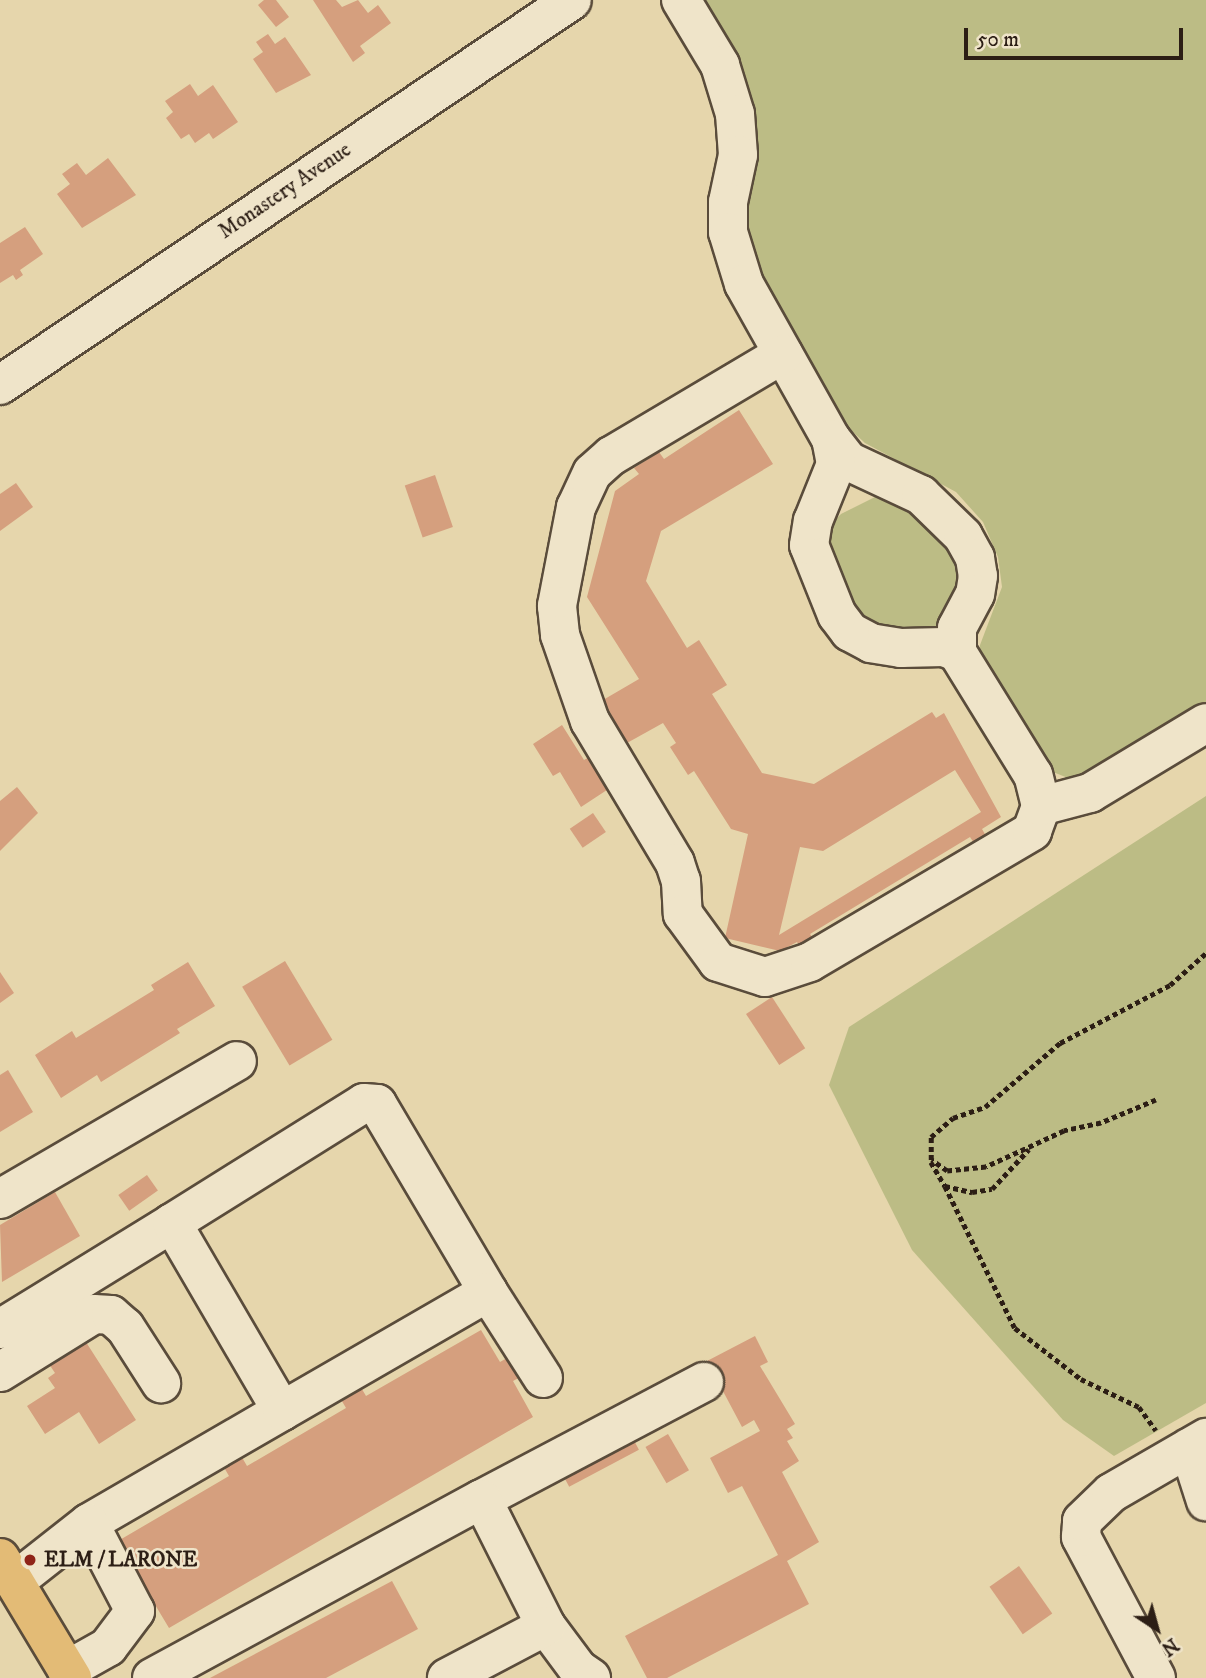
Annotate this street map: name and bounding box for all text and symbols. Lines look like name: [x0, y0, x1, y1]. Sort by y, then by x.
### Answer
scale bar: [968, 14, 1187, 58]
text: 50 m: [977, 27, 1019, 53]
street label: Monastery Avenue: [214, 137, 356, 245]
place label: ELM / LARONE: [44, 1547, 197, 1573]
marker: ELM / LARONE: [22, 1552, 38, 1568]
north arrow: [1122, 1594, 1192, 1664]
text: N: [1157, 1632, 1183, 1660]

